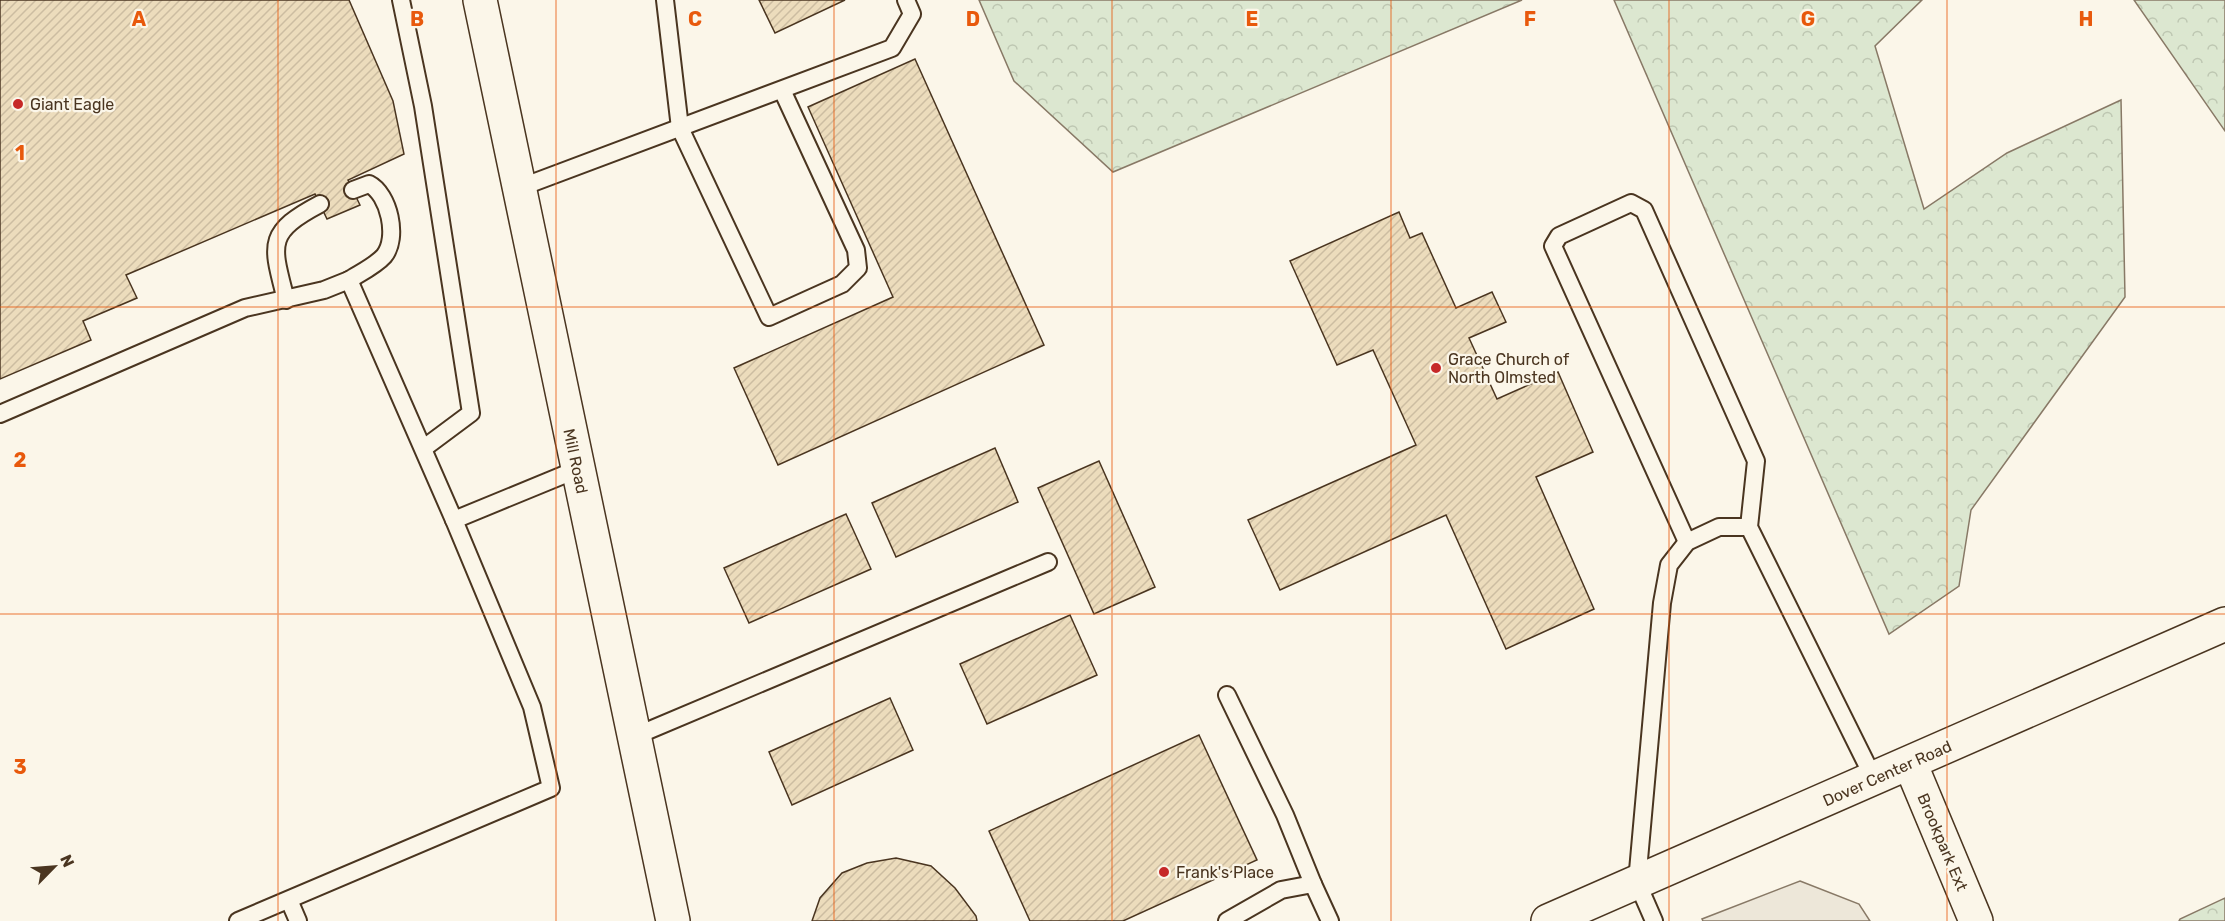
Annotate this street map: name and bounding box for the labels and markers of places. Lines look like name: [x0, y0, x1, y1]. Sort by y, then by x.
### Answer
place label: Giant Eagle: [30, 95, 114, 114]
marker: Giant Eagle: [11, 97, 25, 111]
place label: Grace Church of North Olmsted: [1448, 350, 1570, 387]
marker: Grace Church of North Olmsted: [1429, 361, 1443, 375]
place label: Frank's Place: [1176, 863, 1274, 882]
marker: Frank's Place: [1157, 865, 1171, 879]

